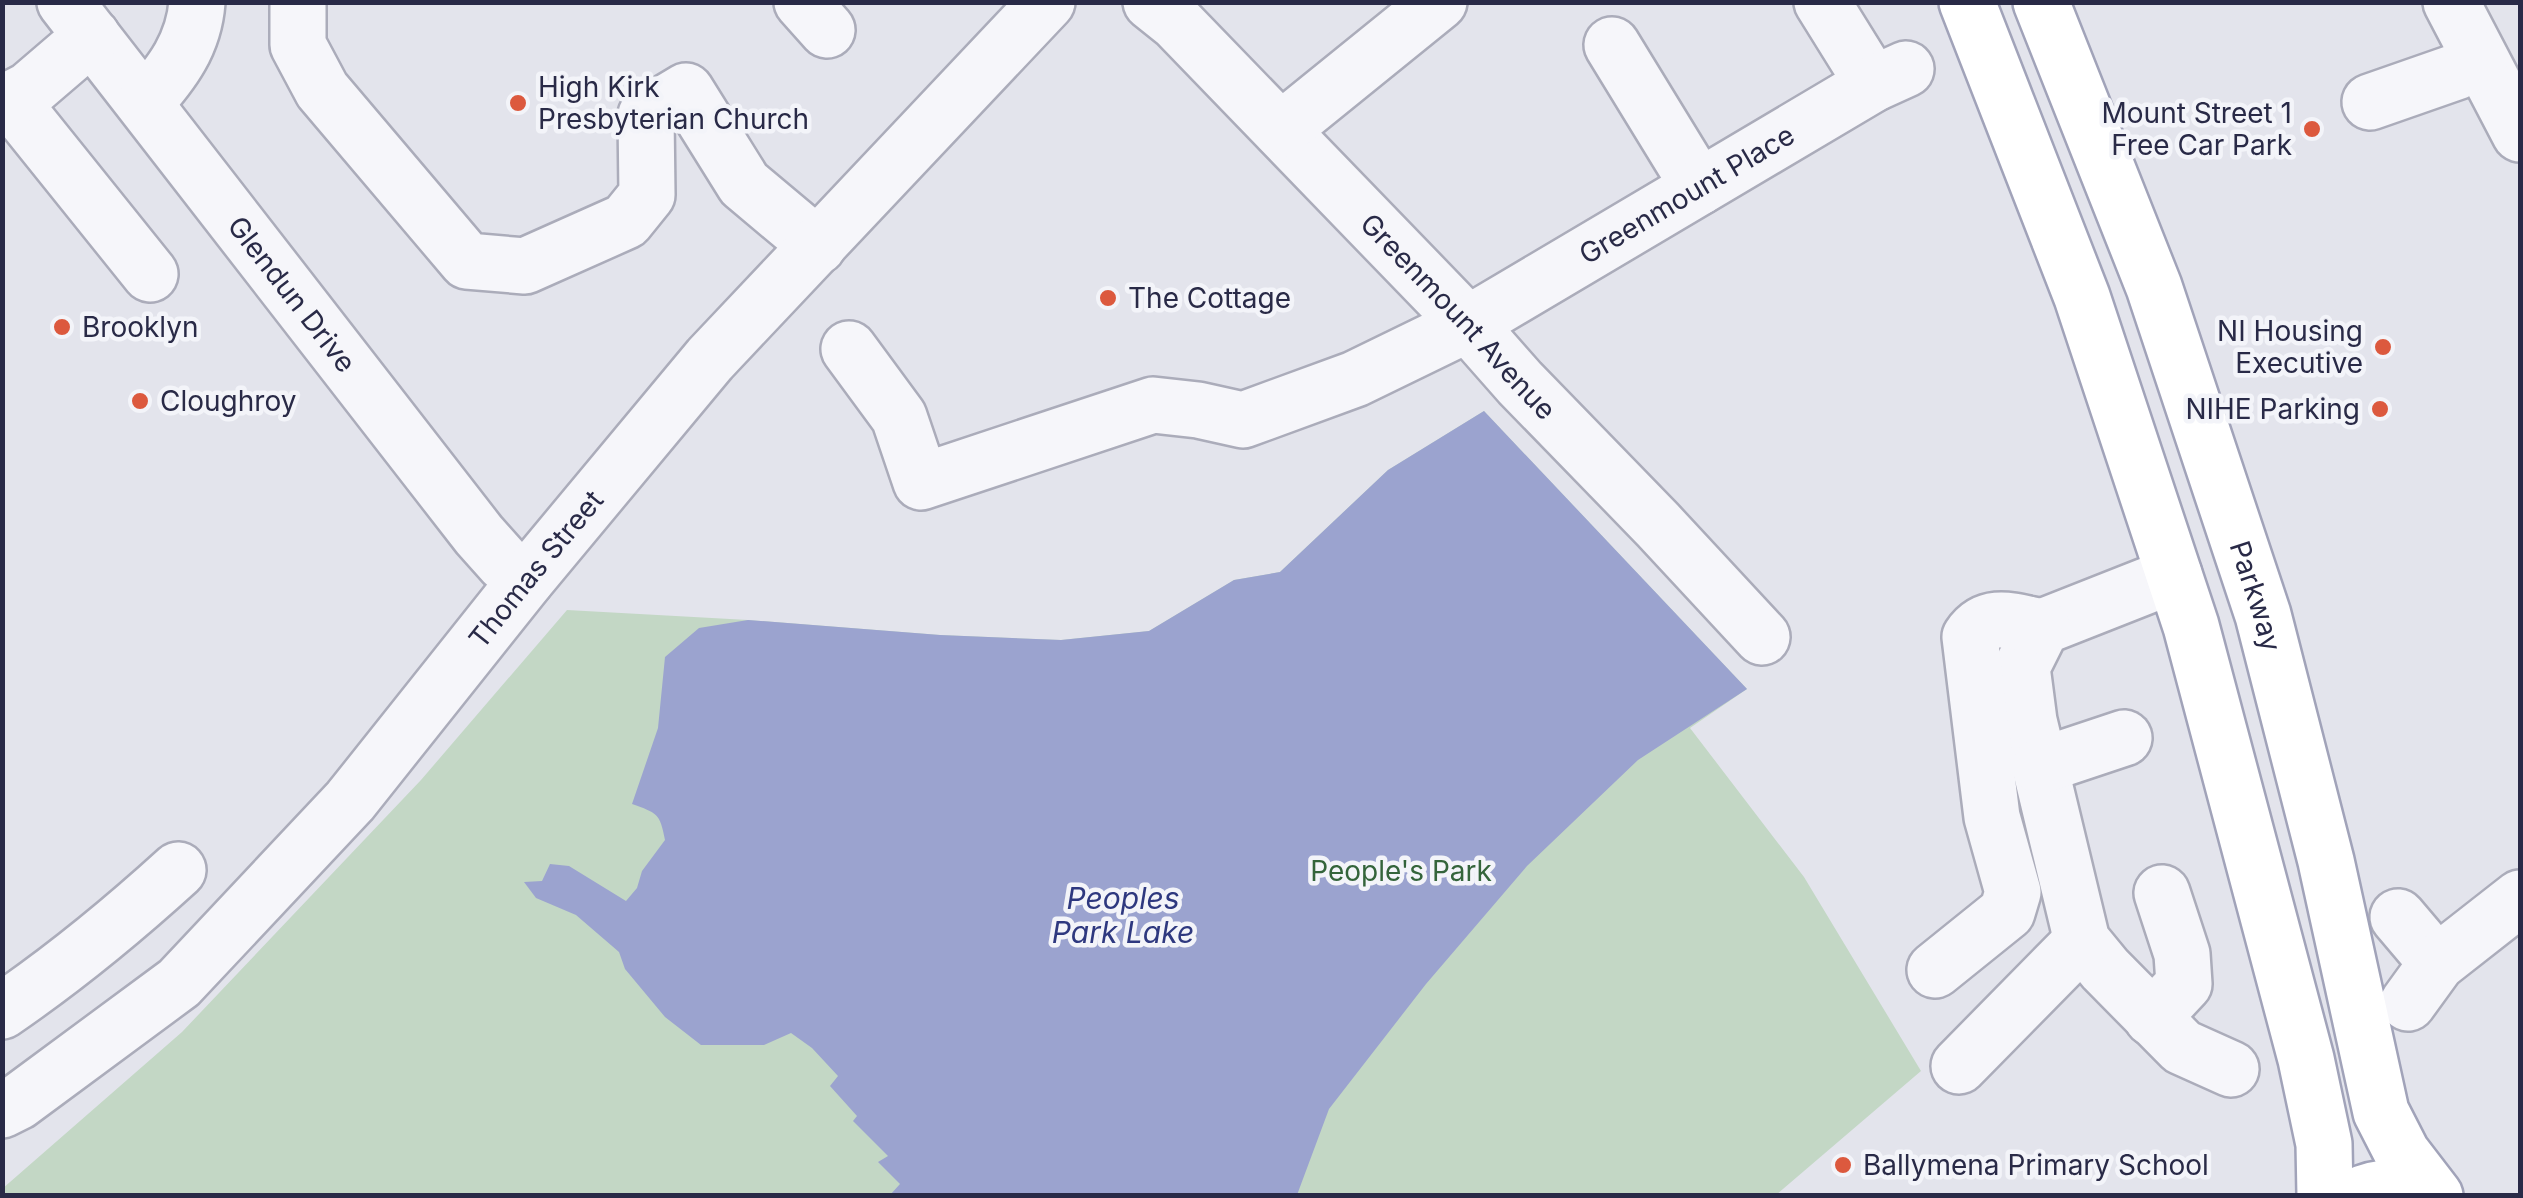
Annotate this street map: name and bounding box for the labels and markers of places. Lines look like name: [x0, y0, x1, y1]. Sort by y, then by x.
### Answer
place label: High Kirk Presbyterian Church: [538, 70, 809, 136]
marker: High Kirk Presbyterian Church: [507, 92, 529, 114]
place label: Mount Street 1 Free Car Park: [2102, 96, 2292, 162]
marker: Mount Street 1 Free Car Park: [2301, 118, 2323, 140]
place label: The Cottage: [1128, 281, 1291, 315]
marker: The Cottage: [1097, 287, 1119, 309]
place label: Brooklyn: [82, 310, 199, 344]
place label: NI Housing Executive: [2217, 314, 2363, 380]
marker: Brooklyn: [51, 316, 73, 338]
marker: NI Housing Executive: [2372, 336, 2394, 358]
place label: Cloughroy: [160, 384, 296, 418]
marker: Cloughroy: [129, 390, 151, 412]
place label: NIHE Parking: [2185, 392, 2360, 426]
marker: NIHE Parking: [2369, 398, 2391, 420]
place label: Ballymena Primary School: [1863, 1148, 2209, 1182]
marker: Ballymena Primary School: [1832, 1154, 1854, 1176]

